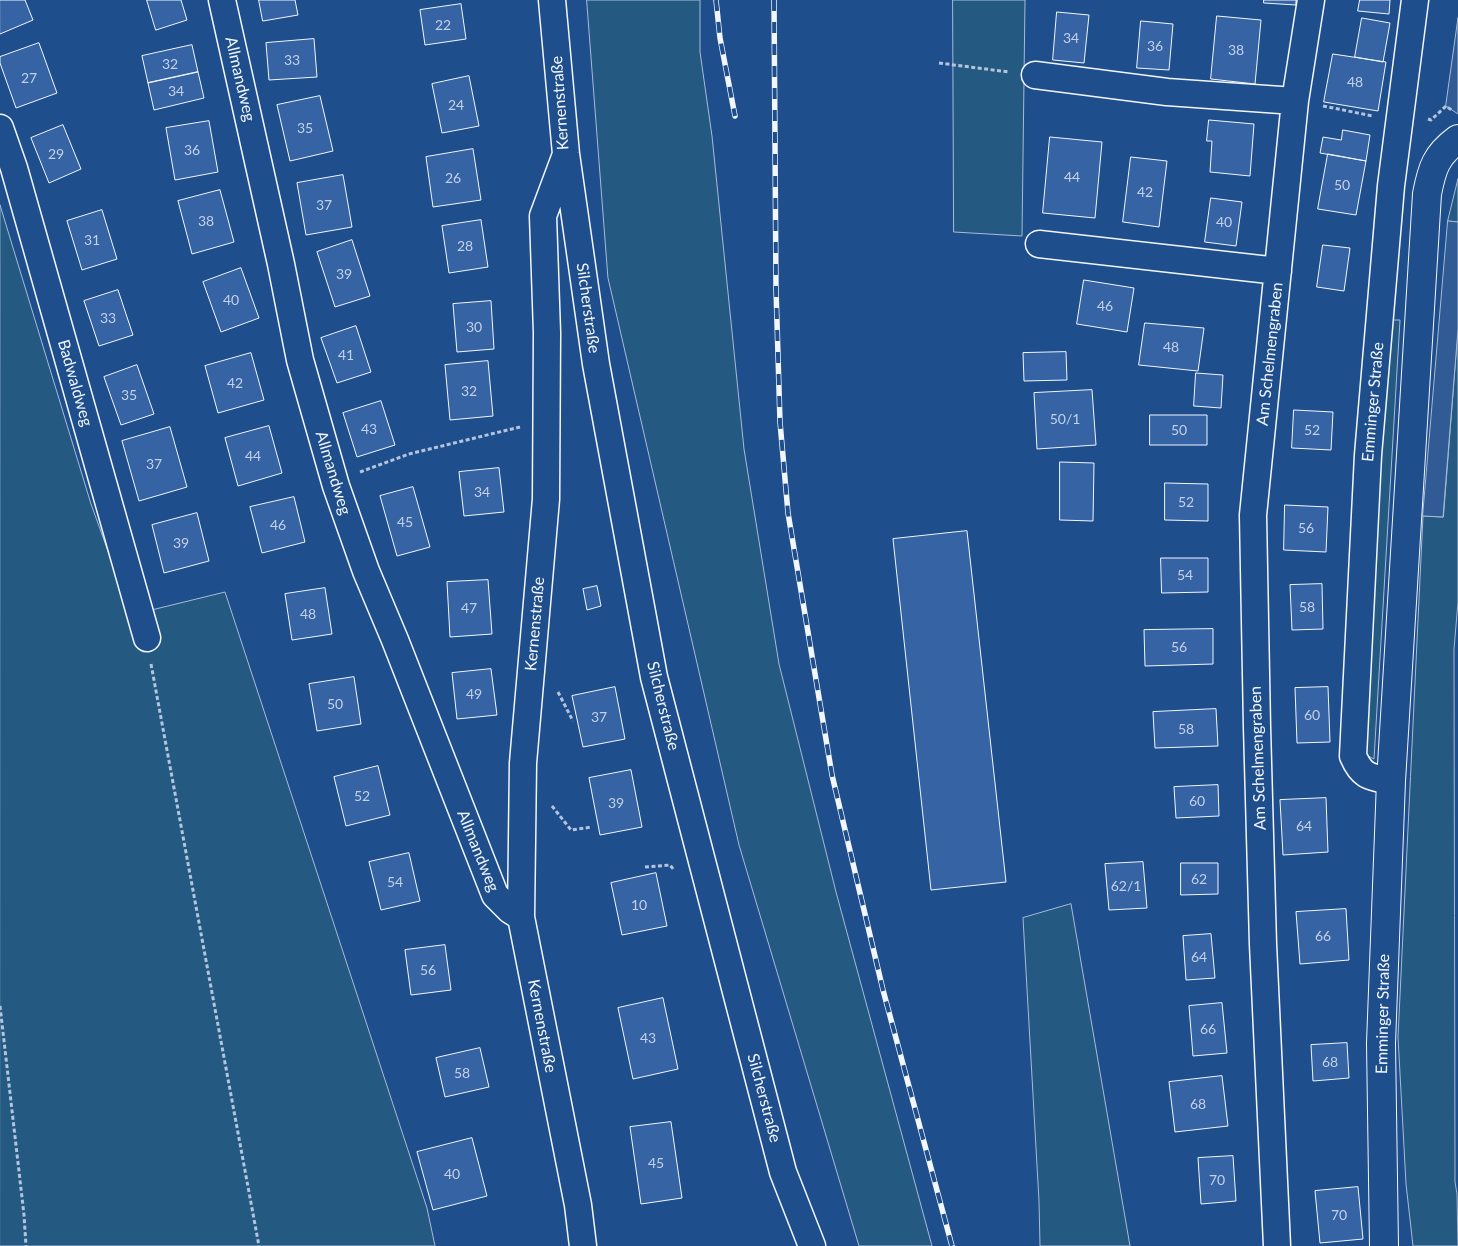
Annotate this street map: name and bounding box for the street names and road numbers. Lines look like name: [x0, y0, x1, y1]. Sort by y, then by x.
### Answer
street label: Allmandweg: [221, 35, 259, 123]
street label: Kernenstraße: [547, 55, 573, 151]
street label: Silcherstraße: [572, 262, 604, 354]
street label: Am Schelmengraben: [1253, 281, 1287, 427]
street label: Badwaldweg: [53, 337, 97, 429]
street label: Emminger Straße: [1358, 341, 1388, 463]
street label: Allmandweg: [311, 429, 355, 517]
street label: Kernenstraße: [521, 576, 549, 672]
street label: Silcherstraße: [643, 660, 683, 752]
street label: Am Schelmengraben: [1246, 686, 1270, 830]
street label: Allmandweg: [453, 807, 503, 895]
street label: Emminger Straße: [1372, 954, 1394, 1074]
street label: Kernenstraße: [524, 978, 560, 1074]
street label: Silcherstraße: [743, 1052, 785, 1144]

